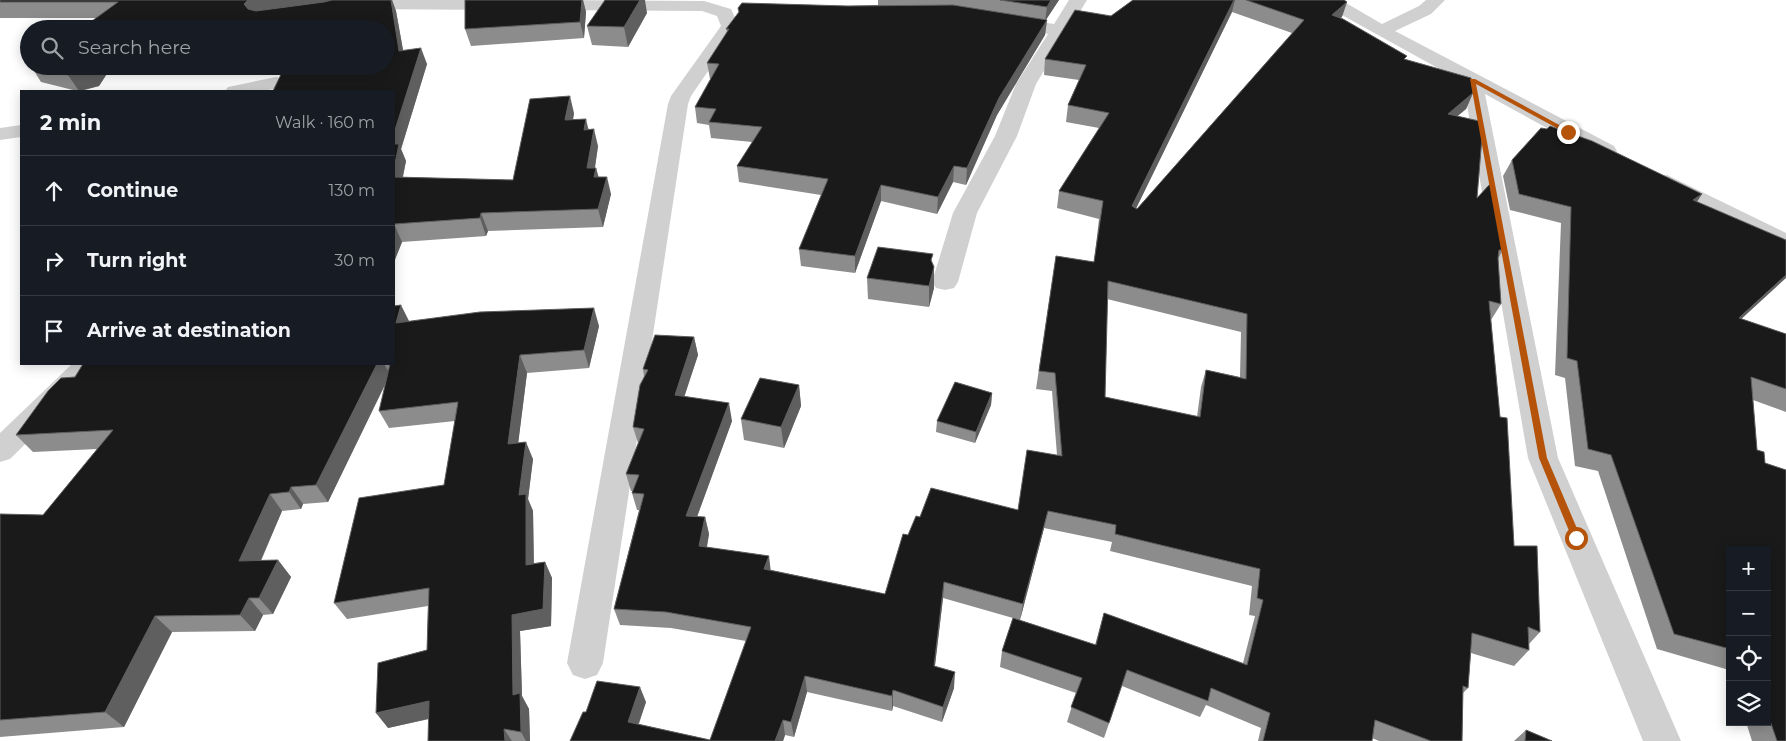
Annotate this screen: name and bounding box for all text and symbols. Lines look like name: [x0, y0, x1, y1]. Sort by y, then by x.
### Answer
search box: [20, 20, 395, 75]
icon: search: [38, 34, 66, 62]
text: Search here: [78, 36, 191, 59]
text: 2 min: [40, 110, 101, 135]
text: Walk · 160 m: [275, 113, 375, 132]
route end: [1557, 121, 1580, 144]
icon: ahead: [40, 177, 68, 205]
text: Continue: [87, 179, 178, 202]
text: 130 m: [328, 181, 375, 200]
icon: right: [40, 247, 68, 275]
text: Turn right: [87, 249, 187, 272]
text: 30 m: [334, 251, 375, 270]
icon: arrive: [40, 317, 68, 345]
text: Arrive at destination: [87, 319, 291, 342]
route start: [1565, 527, 1588, 550]
map controls: [1726, 546, 1771, 726]
button: +: [1726, 546, 1771, 591]
button: −: [1726, 591, 1771, 636]
button: locate: [1726, 636, 1771, 681]
button: layers: [1726, 681, 1771, 726]

